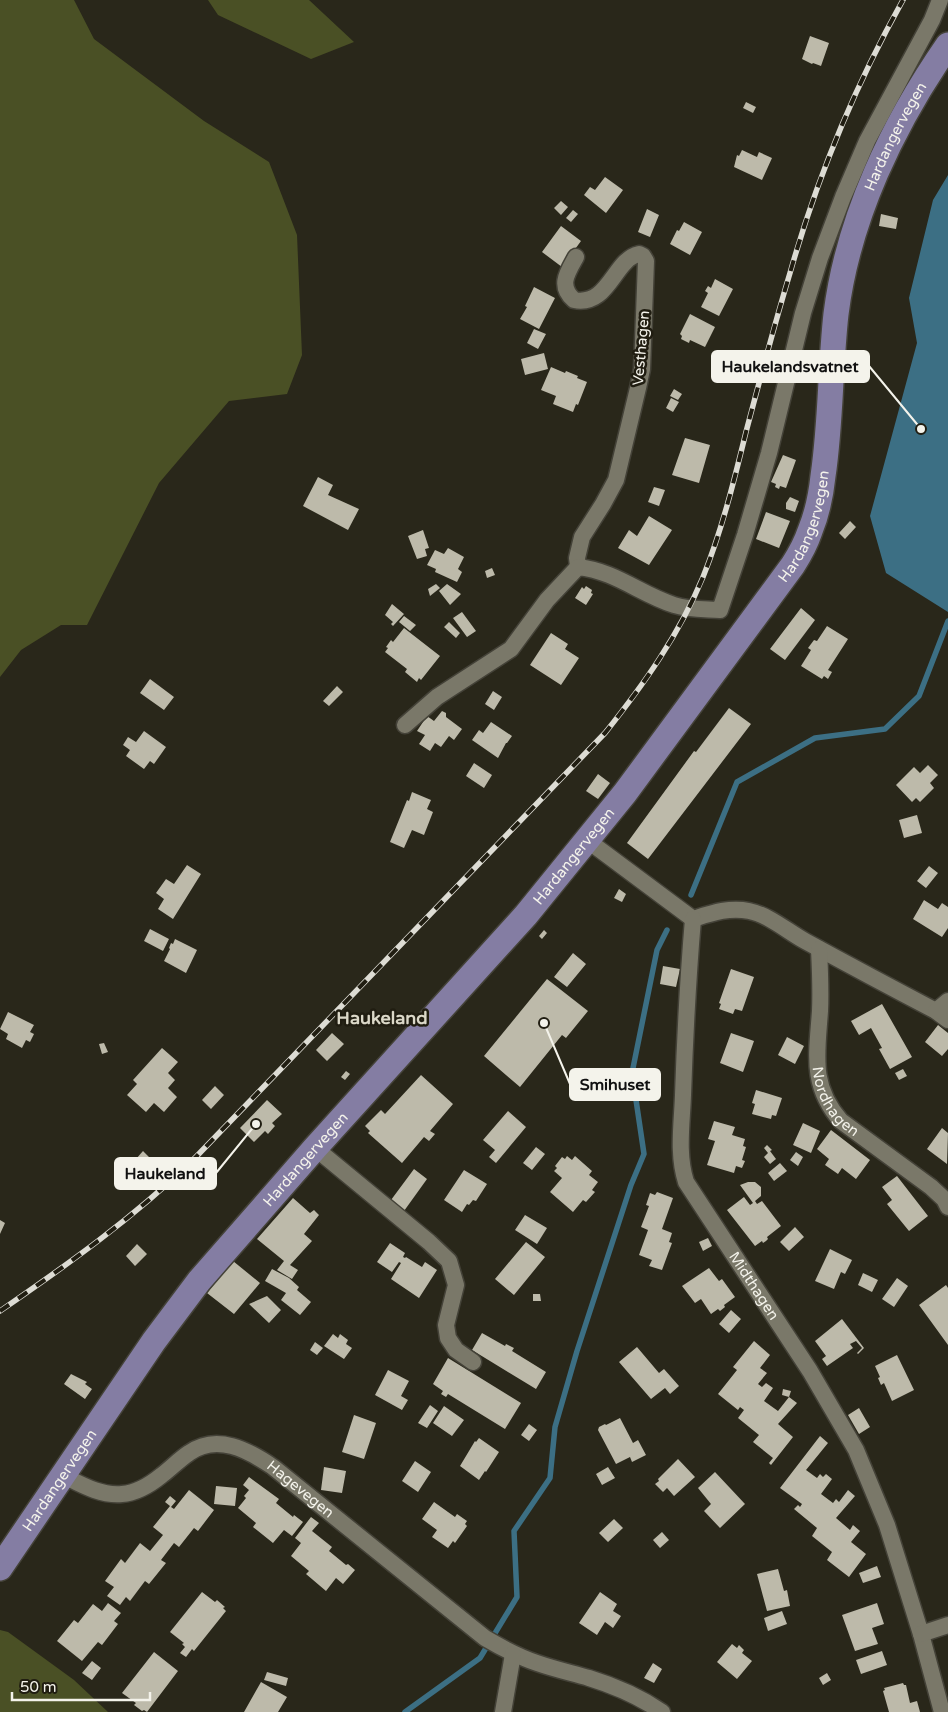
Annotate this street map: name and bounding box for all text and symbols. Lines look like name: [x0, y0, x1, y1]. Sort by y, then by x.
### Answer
street label: Hardangervegen: [860, 79, 930, 194]
street label: Vesthagen: [629, 310, 653, 386]
callout: Haukelandsvatnet: [712, 351, 869, 382]
text: Haukelandsvatnet: [721, 357, 859, 377]
street label: Hardangervegen: [774, 469, 833, 586]
street label: Hardangervegen: [529, 804, 618, 908]
district label: Haukeland: [336, 1007, 428, 1029]
street label: Nordhagen: [808, 1065, 863, 1140]
callout: Smihuset: [570, 1069, 660, 1100]
text: Smihuset: [580, 1075, 651, 1095]
street label: Hardangervegen: [259, 1109, 352, 1210]
callout: Haukeland: [115, 1158, 216, 1189]
text: Haukeland: [124, 1164, 206, 1184]
street label: Midthagen: [725, 1248, 783, 1323]
street label: Hardangervegen: [19, 1426, 101, 1535]
street label: Hagevegen: [263, 1457, 338, 1522]
scale bar: [12, 1670, 150, 1702]
text: 50 m: [20, 1678, 57, 1696]

